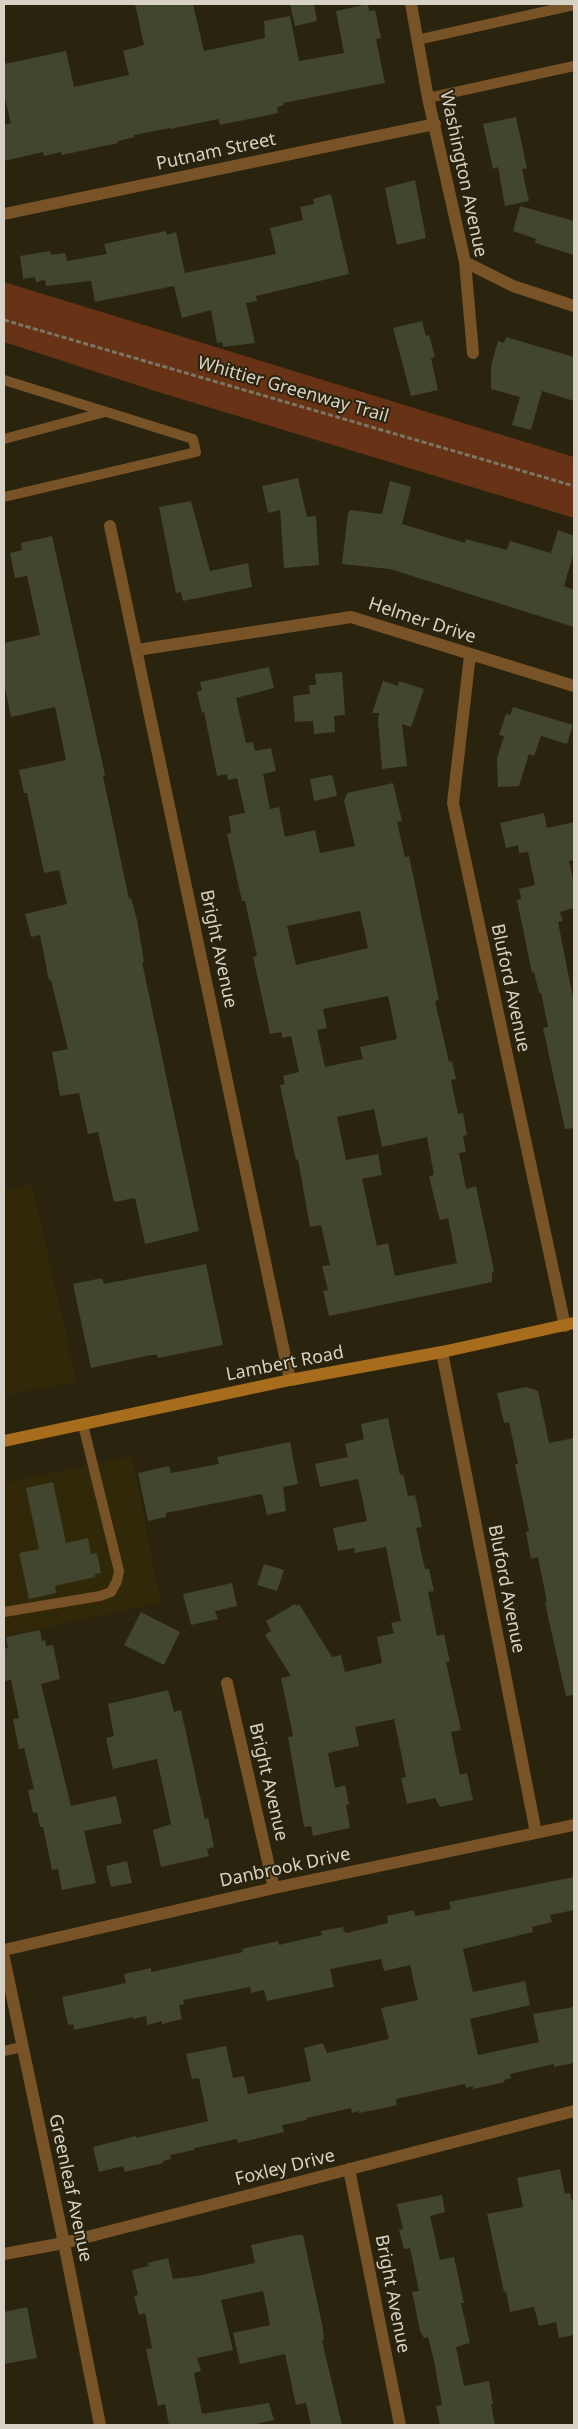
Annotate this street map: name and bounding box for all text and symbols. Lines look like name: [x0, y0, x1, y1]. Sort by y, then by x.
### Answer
street label: Washington Avenue: [435, 89, 491, 259]
street label: Putnam Street: [154, 129, 278, 175]
street label: Whittier Greenway Trail: [195, 352, 391, 428]
street label: Helmer Drive: [366, 593, 478, 649]
street label: Bright Avenue: [195, 888, 241, 1010]
street label: Bluford Avenue: [486, 922, 534, 1054]
street label: Lambert Road: [224, 1342, 346, 1386]
street label: Bluford Avenue: [483, 1523, 529, 1655]
street label: Bright Avenue: [244, 1721, 292, 1843]
street label: Danbrook Drive: [218, 1844, 352, 1892]
street label: Greenleaf Avenue: [44, 2112, 96, 2264]
street label: Foxley Drive: [233, 2145, 337, 2191]
street label: Bright Avenue: [370, 2233, 414, 2355]

